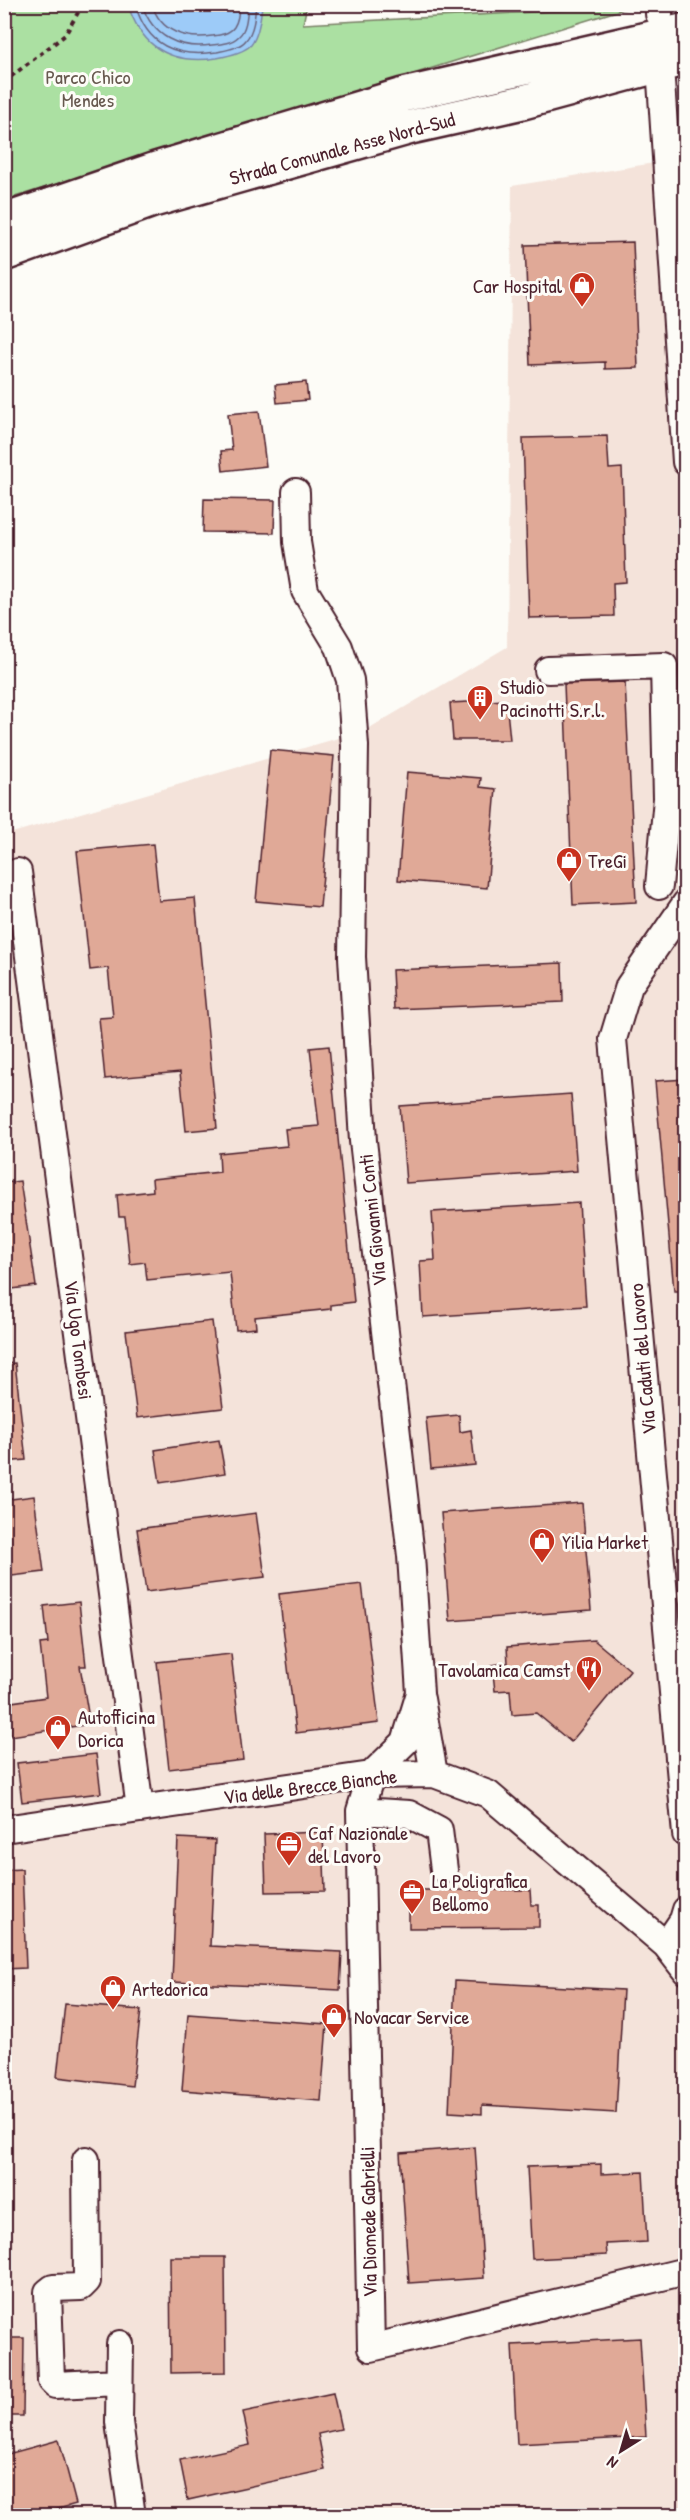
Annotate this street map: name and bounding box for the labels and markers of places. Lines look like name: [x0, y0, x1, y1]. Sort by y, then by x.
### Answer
shop icon: Car Hospital: [567, 270, 597, 308]
place label: Car Hospital: [473, 272, 563, 299]
place label: Studio Pacinotti S.r.l.: [500, 673, 605, 723]
building icon: Studio Pacinotti S.r.l.: [465, 683, 495, 721]
shop icon: TreGi: [554, 845, 584, 883]
place label: TreGi: [588, 847, 627, 874]
shop icon: Yilia Market: [527, 1526, 557, 1564]
place label: Yilia Market: [562, 1528, 649, 1555]
restaurant icon: Tavolamica Camst: [574, 1654, 604, 1692]
place label: Tavolamica Camst: [438, 1656, 571, 1683]
place label: Autofficina Dorica: [78, 1703, 155, 1753]
shop icon: Autofficina Dorica: [43, 1713, 73, 1751]
place label: Caf Nazionale del Lavoro: [308, 1819, 408, 1869]
office icon: Caf Nazionale del Lavoro: [274, 1829, 304, 1867]
place label: La Poligrafica Bellomo: [432, 1867, 528, 1917]
office icon: La Poligrafica Bellomo: [397, 1877, 427, 1915]
shop icon: Artedorica: [98, 1973, 128, 2011]
place label: Artedorica: [132, 1975, 208, 2002]
shop icon: Novacar Service: [319, 2001, 349, 2039]
place label: Novacar Service: [354, 2003, 470, 2030]

